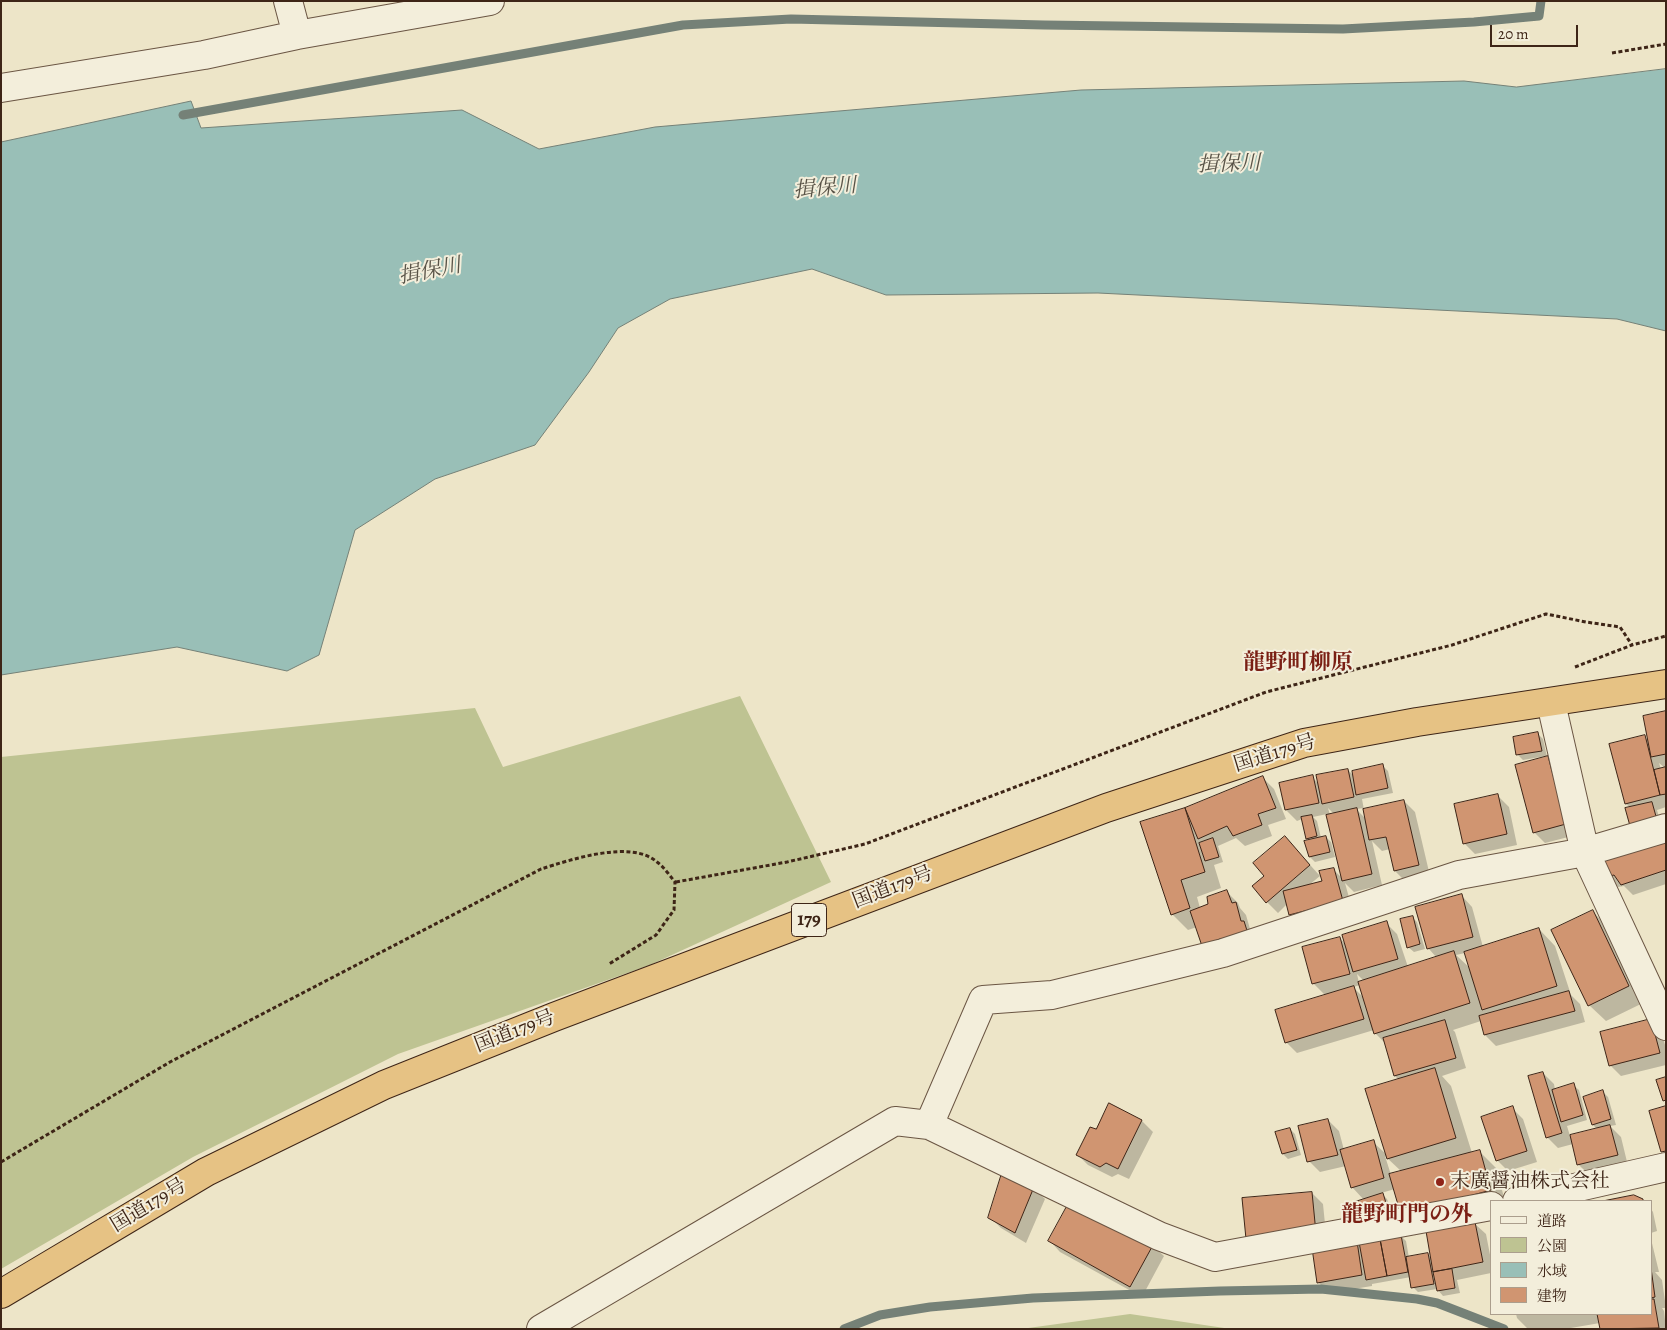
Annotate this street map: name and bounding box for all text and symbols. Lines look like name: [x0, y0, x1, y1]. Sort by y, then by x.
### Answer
scale bar: [1492, 15, 1580, 47]
text: 20 m: [1498, 24, 1529, 44]
water label: 揖保川: [1197, 151, 1261, 179]
water label: 揖保川: [793, 174, 857, 204]
water label: 揖保川: [397, 254, 463, 290]
district label: 龍野町柳原: [1243, 651, 1353, 677]
street label: 国道179号: [1231, 730, 1319, 778]
street label: 国道179号: [849, 862, 937, 914]
road number: 179: [792, 904, 826, 936]
street label: 国道179号: [471, 1006, 559, 1058]
place label: 末廣醤油株式会社: [1450, 1170, 1610, 1194]
street label: 国道179号: [107, 1174, 191, 1238]
marker: 末廣醤油株式会社: [1434, 1176, 1446, 1188]
legend: [1490, 1200, 1652, 1315]
district label: 龍野町門の外: [1341, 1203, 1473, 1229]
text: 道路: [1537, 1211, 1567, 1231]
text: 公園: [1537, 1236, 1567, 1256]
text: 水域: [1537, 1261, 1567, 1281]
text: 建物: [1537, 1286, 1567, 1306]

